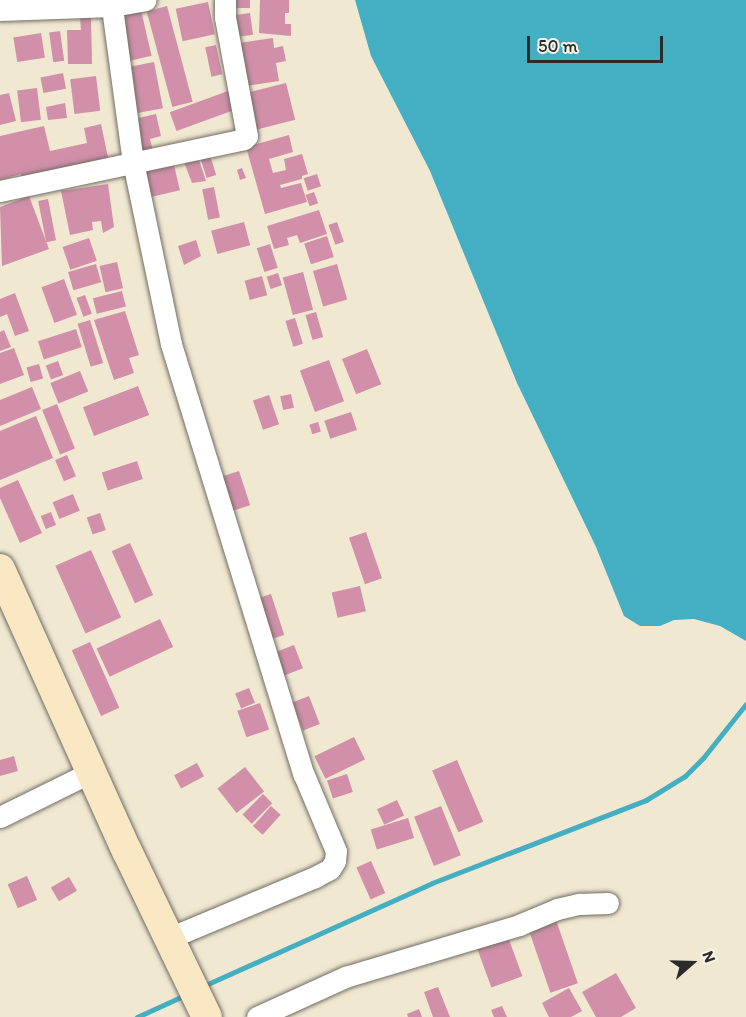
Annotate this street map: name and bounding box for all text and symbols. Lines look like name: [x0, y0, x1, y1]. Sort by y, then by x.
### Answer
scale bar: [530, 24, 666, 62]
text: 50 m: [538, 35, 578, 57]
north arrow: [662, 933, 722, 993]
text: N: [699, 948, 720, 965]

